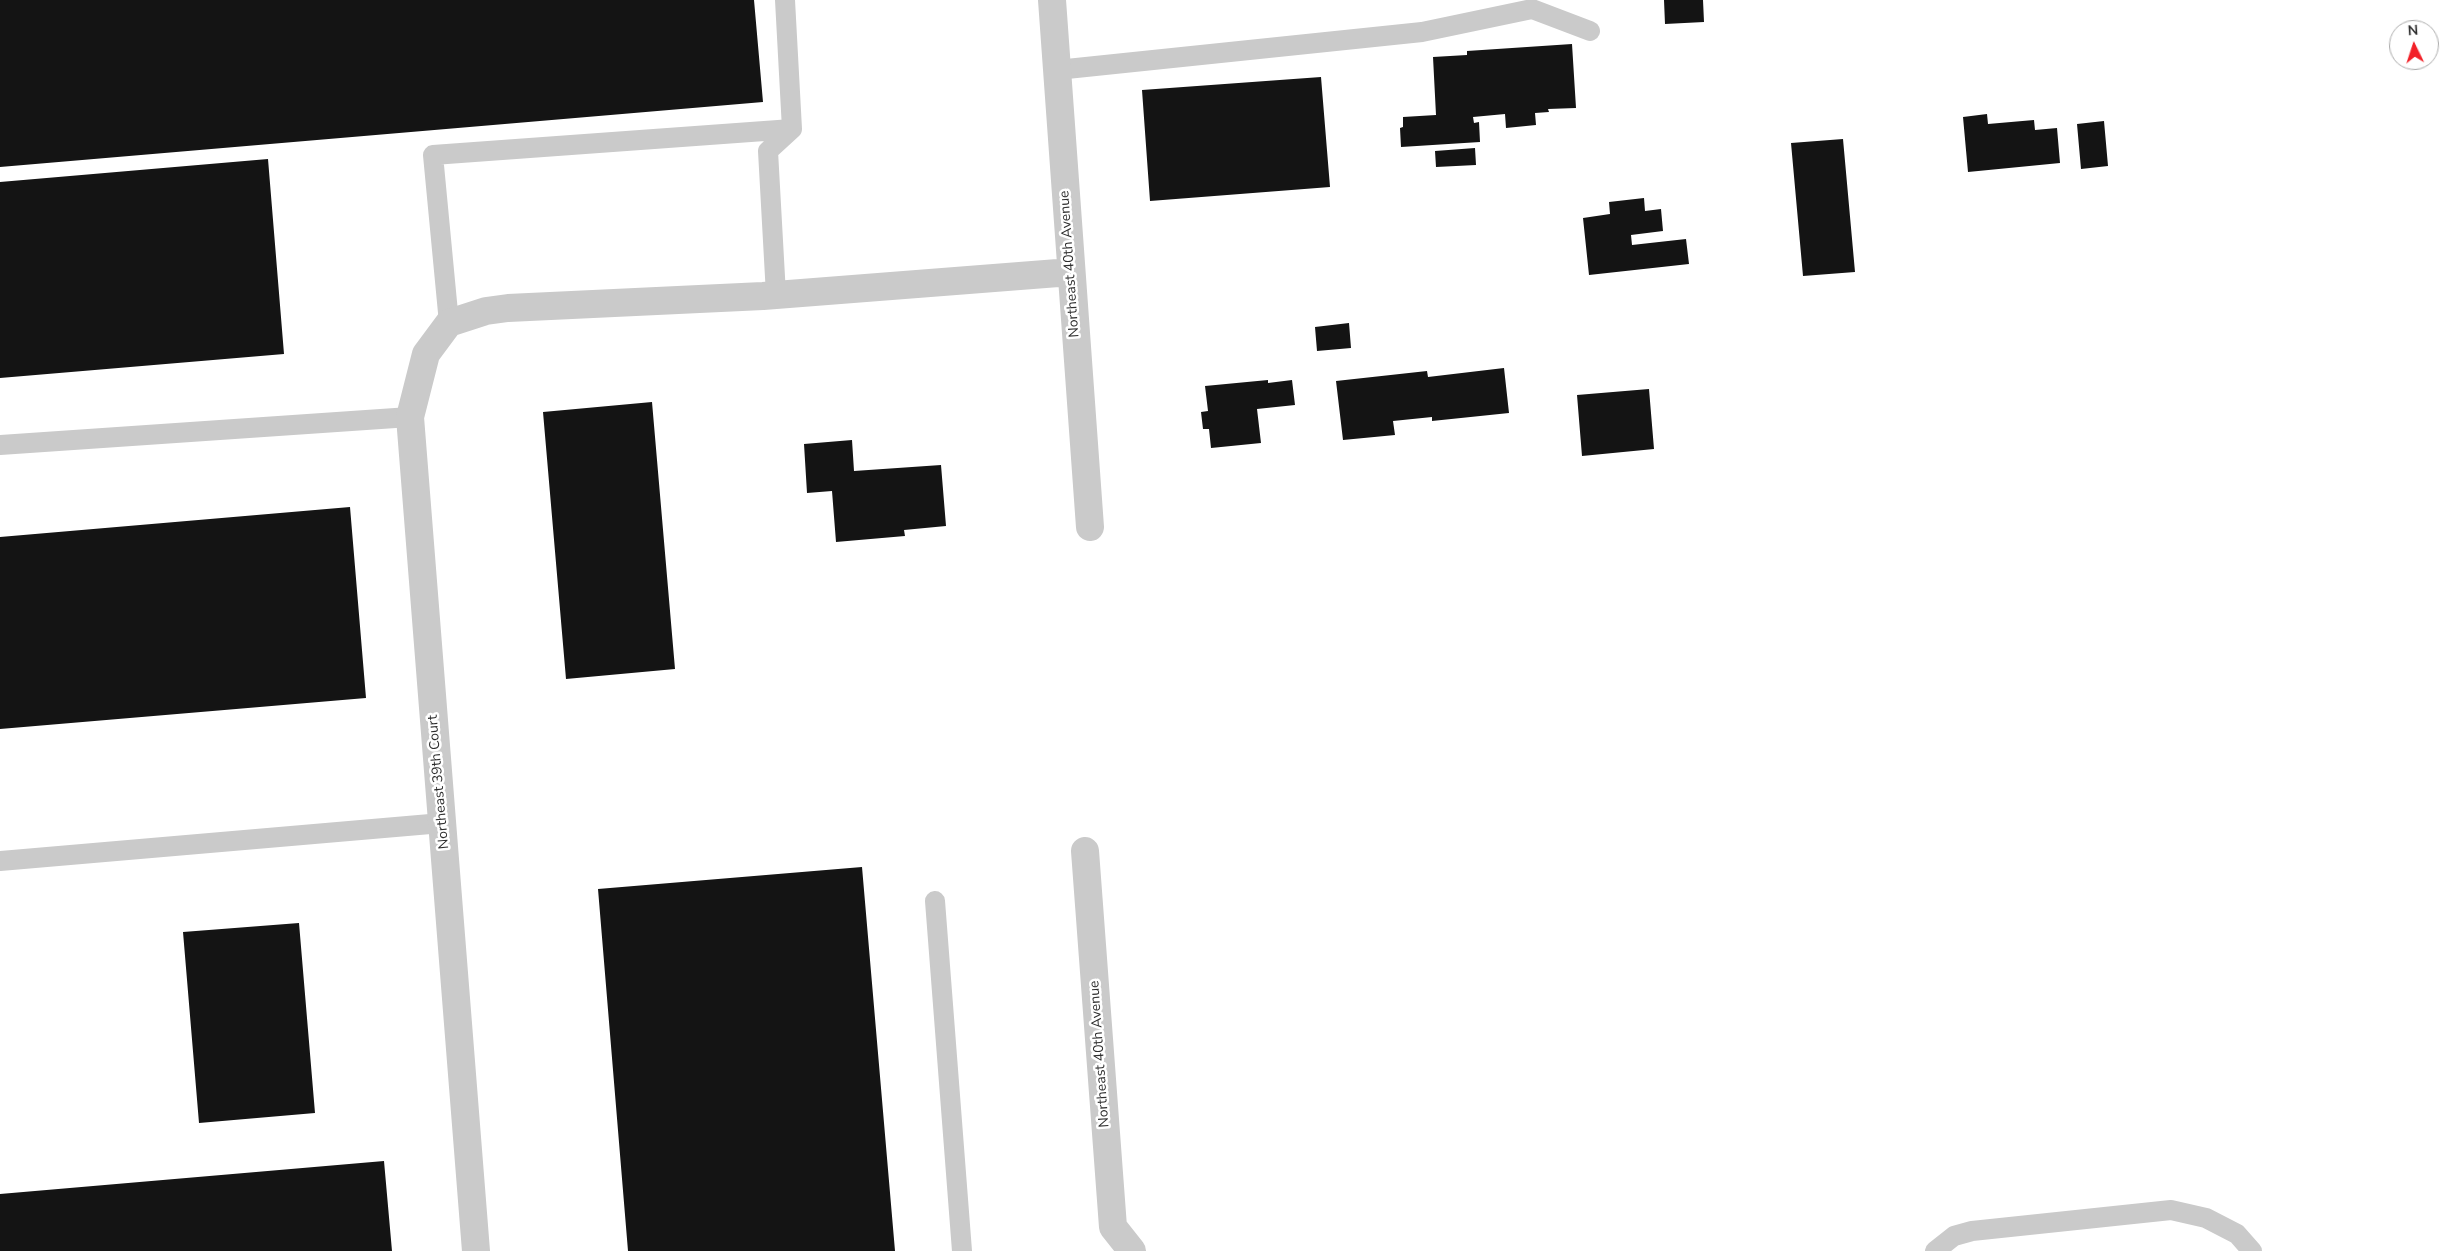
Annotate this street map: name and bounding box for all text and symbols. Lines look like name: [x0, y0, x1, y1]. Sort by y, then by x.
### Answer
north arrow: [2389, 20, 2439, 70]
text: N: [2407, 21, 2419, 40]
street label: Northeast 40th Avenue: [1056, 190, 1084, 338]
street label: Northeast 39th Court: [425, 714, 453, 850]
street label: Northeast 40th Avenue: [1086, 980, 1114, 1128]

